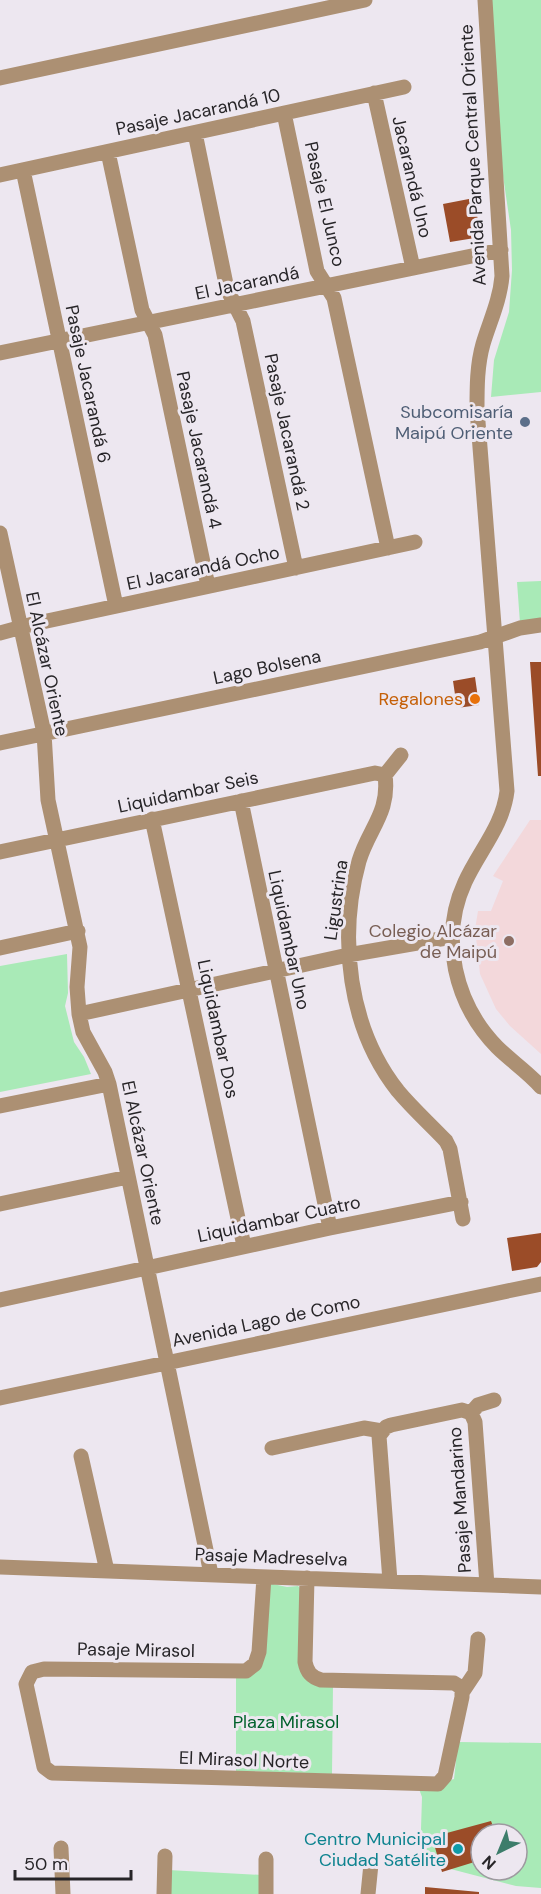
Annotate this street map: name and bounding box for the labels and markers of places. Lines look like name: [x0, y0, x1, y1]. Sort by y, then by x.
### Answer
place label: Subcomisaría Maipú Oriente: [395, 400, 513, 445]
marker: Subcomisaría Maipú Oriente: [518, 415, 532, 429]
place label: Regalones: [379, 687, 463, 711]
marker: Regalones: [468, 692, 482, 706]
place label: Colegio Alcázar de Maipú: [369, 919, 497, 964]
marker: Colegio Alcázar de Maipú: [502, 934, 516, 948]
place label: Centro Municipal Ciudad Satélite: [304, 1827, 446, 1872]
marker: Centro Municipal Ciudad Satélite: [451, 1842, 465, 1856]

